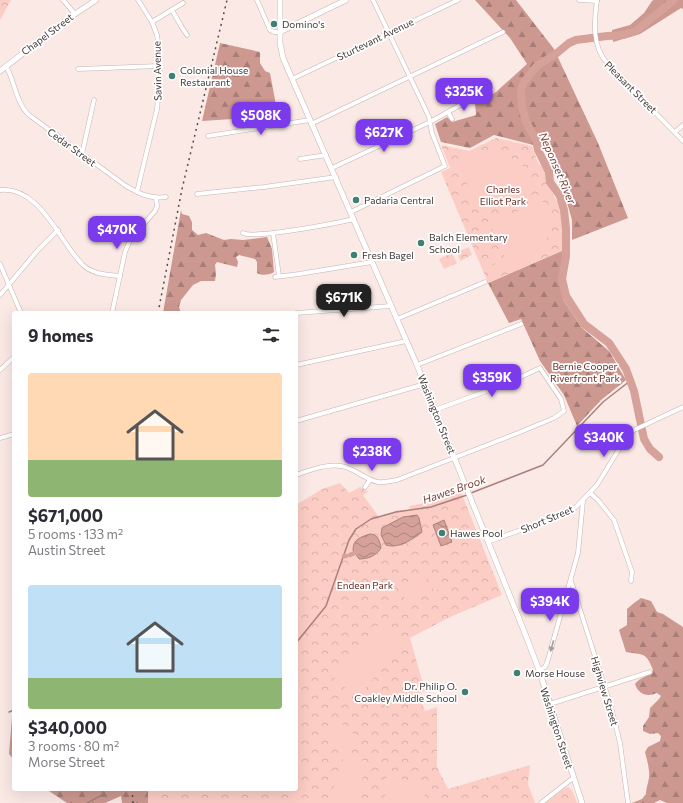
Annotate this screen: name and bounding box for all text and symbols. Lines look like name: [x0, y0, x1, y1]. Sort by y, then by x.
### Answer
street label: Chapel Street: [19, 11, 75, 57]
street label: Sturtevant Avenue: [335, 15, 415, 63]
place label: Domino's: [282, 18, 325, 30]
marker: Domino's: [269, 19, 279, 29]
street label: Savin Avenue: [150, 41, 164, 101]
street label: Pleasant Street: [602, 58, 660, 116]
place label: Colonial House Restaurant: [180, 64, 248, 88]
marker: Colonial House Restaurant: [167, 71, 177, 81]
pin: $325K: [436, 78, 492, 112]
text: $325K: [444, 83, 484, 99]
pin: $508K: [233, 102, 289, 136]
text: $508K: [241, 107, 281, 123]
pin: $627K: [356, 119, 412, 153]
text: $627K: [365, 124, 403, 140]
street label: Cedar Street: [45, 125, 99, 169]
water label: Neponset River: [537, 130, 579, 206]
park label: Charles Elliot Park: [480, 183, 527, 207]
place label: Padaria Central: [364, 194, 434, 206]
marker: Padaria Central: [351, 195, 361, 205]
pin: $470K: [89, 216, 145, 250]
text: $470K: [97, 221, 137, 237]
place label: Balch Elementary School: [429, 231, 508, 255]
marker: Balch Elementary School: [416, 238, 426, 248]
place label: Fresh Bagel: [362, 249, 414, 261]
marker: Fresh Bagel: [349, 250, 359, 260]
pin: $671K: [316, 284, 372, 318]
text: $671K: [325, 289, 363, 305]
icon: filters: [260, 324, 282, 346]
text: 9 homes: [28, 325, 93, 346]
park label: Bernie Cooper Riverfront Park: [550, 360, 621, 384]
pin: $359K: [464, 364, 520, 398]
text: $359K: [472, 369, 512, 385]
street label: Washington Street: [416, 372, 458, 456]
icon: home: [119, 399, 191, 471]
pin: $340K: [576, 424, 632, 458]
text: $340K: [584, 429, 624, 445]
pin: $238K: [344, 438, 400, 472]
text: $238K: [352, 443, 392, 459]
water label: Hawes Brook: [421, 472, 488, 506]
street label: Short Street: [519, 503, 575, 535]
text: $671,000: [28, 505, 103, 526]
text: 5 rooms · 133 m²: [28, 526, 123, 542]
place label: Hawes Pool: [450, 527, 503, 539]
marker: Hawes Pool: [437, 528, 447, 538]
text: Austin Street: [28, 542, 105, 558]
park label: Endean Park: [337, 579, 394, 591]
pin: $394K: [522, 588, 578, 622]
text: $394K: [530, 593, 570, 609]
icon: home: [119, 611, 191, 683]
one-way arrow: [549, 640, 555, 652]
street label: Highview Street: [589, 655, 621, 727]
place label: Morse House: [525, 667, 585, 679]
marker: Morse House: [512, 668, 522, 678]
place label: Dr. Philip O. Coakley Middle School: [354, 680, 457, 704]
street label: Washington Street: [538, 686, 576, 770]
marker: Dr. Philip O. Coakley Middle School: [460, 687, 470, 697]
text: $340,000: [28, 717, 107, 738]
text: 3 rooms · 80 m²: [28, 738, 119, 754]
text: Morse Street: [28, 754, 105, 770]

